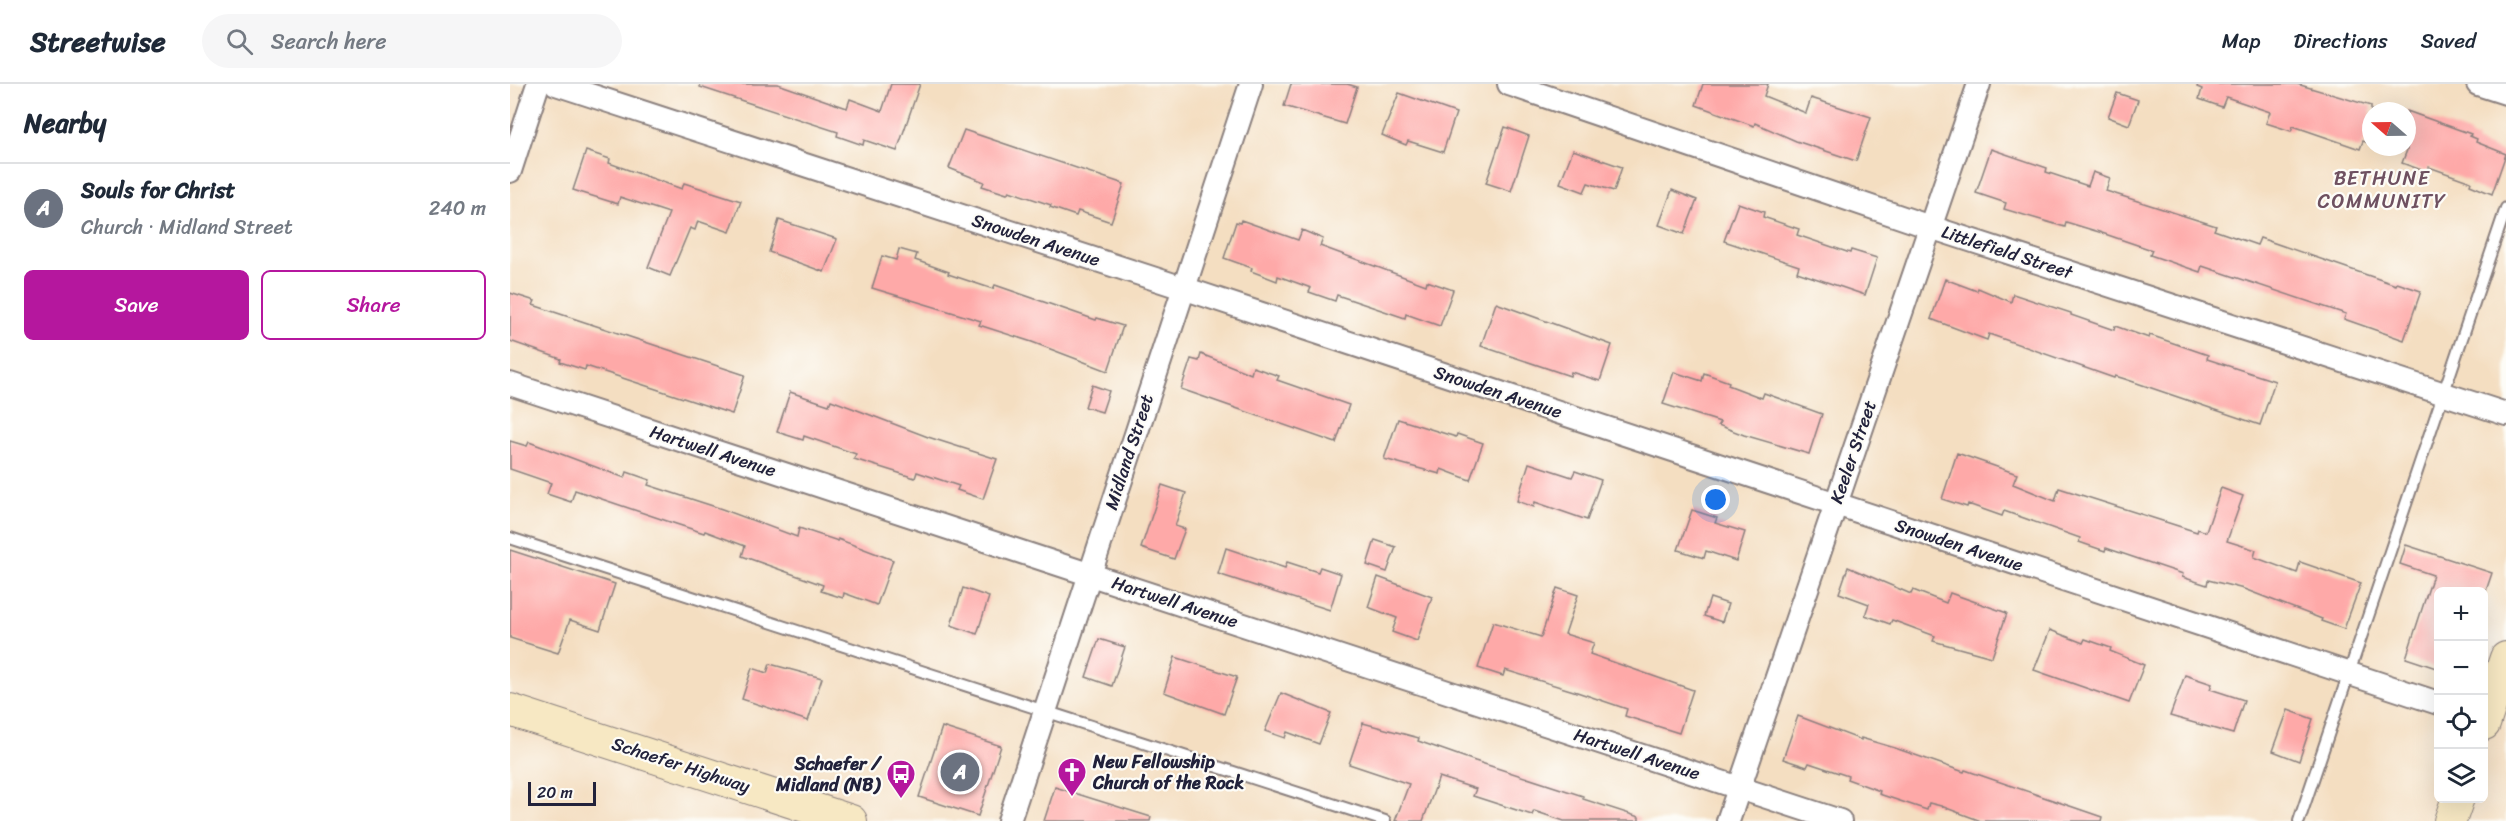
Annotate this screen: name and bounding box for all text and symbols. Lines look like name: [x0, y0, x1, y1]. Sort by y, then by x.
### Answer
search box: [202, 14, 622, 68]
text: Streetwise: [30, 17, 166, 66]
text: Search here: [271, 22, 387, 61]
text: Map: [2222, 22, 2260, 60]
text: Directions: [2293, 22, 2388, 60]
text: Saved: [2421, 22, 2476, 60]
icon: search: [223, 25, 256, 58]
text: Nearby: [24, 100, 106, 146]
north arrow: [2362, 102, 2416, 156]
district label: BETHUNE COMMUNITY: [2318, 161, 2447, 219]
text: Souls for Christ: [81, 171, 235, 210]
text: A: [37, 191, 50, 226]
text: 240 m: [429, 191, 486, 226]
street label: Snowden Avenue: [968, 204, 1104, 276]
text: Church · Midland Street: [81, 210, 293, 245]
street label: Littlefield Street: [1937, 216, 2077, 288]
button: Save: [24, 270, 249, 340]
button: Share: [261, 270, 486, 340]
street label: Snowden Avenue: [1430, 356, 1566, 428]
street label: Midland Street: [1095, 390, 1163, 514]
street label: Keeler Street: [1820, 396, 1886, 508]
street label: Hartwell Avenue: [646, 416, 780, 486]
your location: [1701, 485, 1730, 514]
street label: Snowden Avenue: [1891, 509, 2027, 581]
street label: Hartwell Avenue: [1108, 567, 1242, 637]
map controls: [2434, 587, 2488, 803]
button: +: [2434, 587, 2488, 641]
button: −: [2434, 641, 2488, 695]
button: locate: [2434, 695, 2488, 749]
street label: Hartwell Avenue: [1570, 719, 1704, 789]
street label: Schaefer Highway: [608, 728, 755, 803]
place label: New Fellowship Church of the Rock: [1092, 746, 1245, 799]
place label: Schaefer / Midland (NB): [775, 748, 883, 801]
button: layers: [2434, 749, 2488, 803]
pin: A: [940, 750, 980, 794]
church icon: New Fellowship Church of the Rock: [1056, 756, 1088, 798]
bus stop icon: Schaefer / Midland (NB): [885, 758, 917, 800]
text: 20 m: [537, 778, 573, 807]
scale bar: [528, 779, 596, 806]

